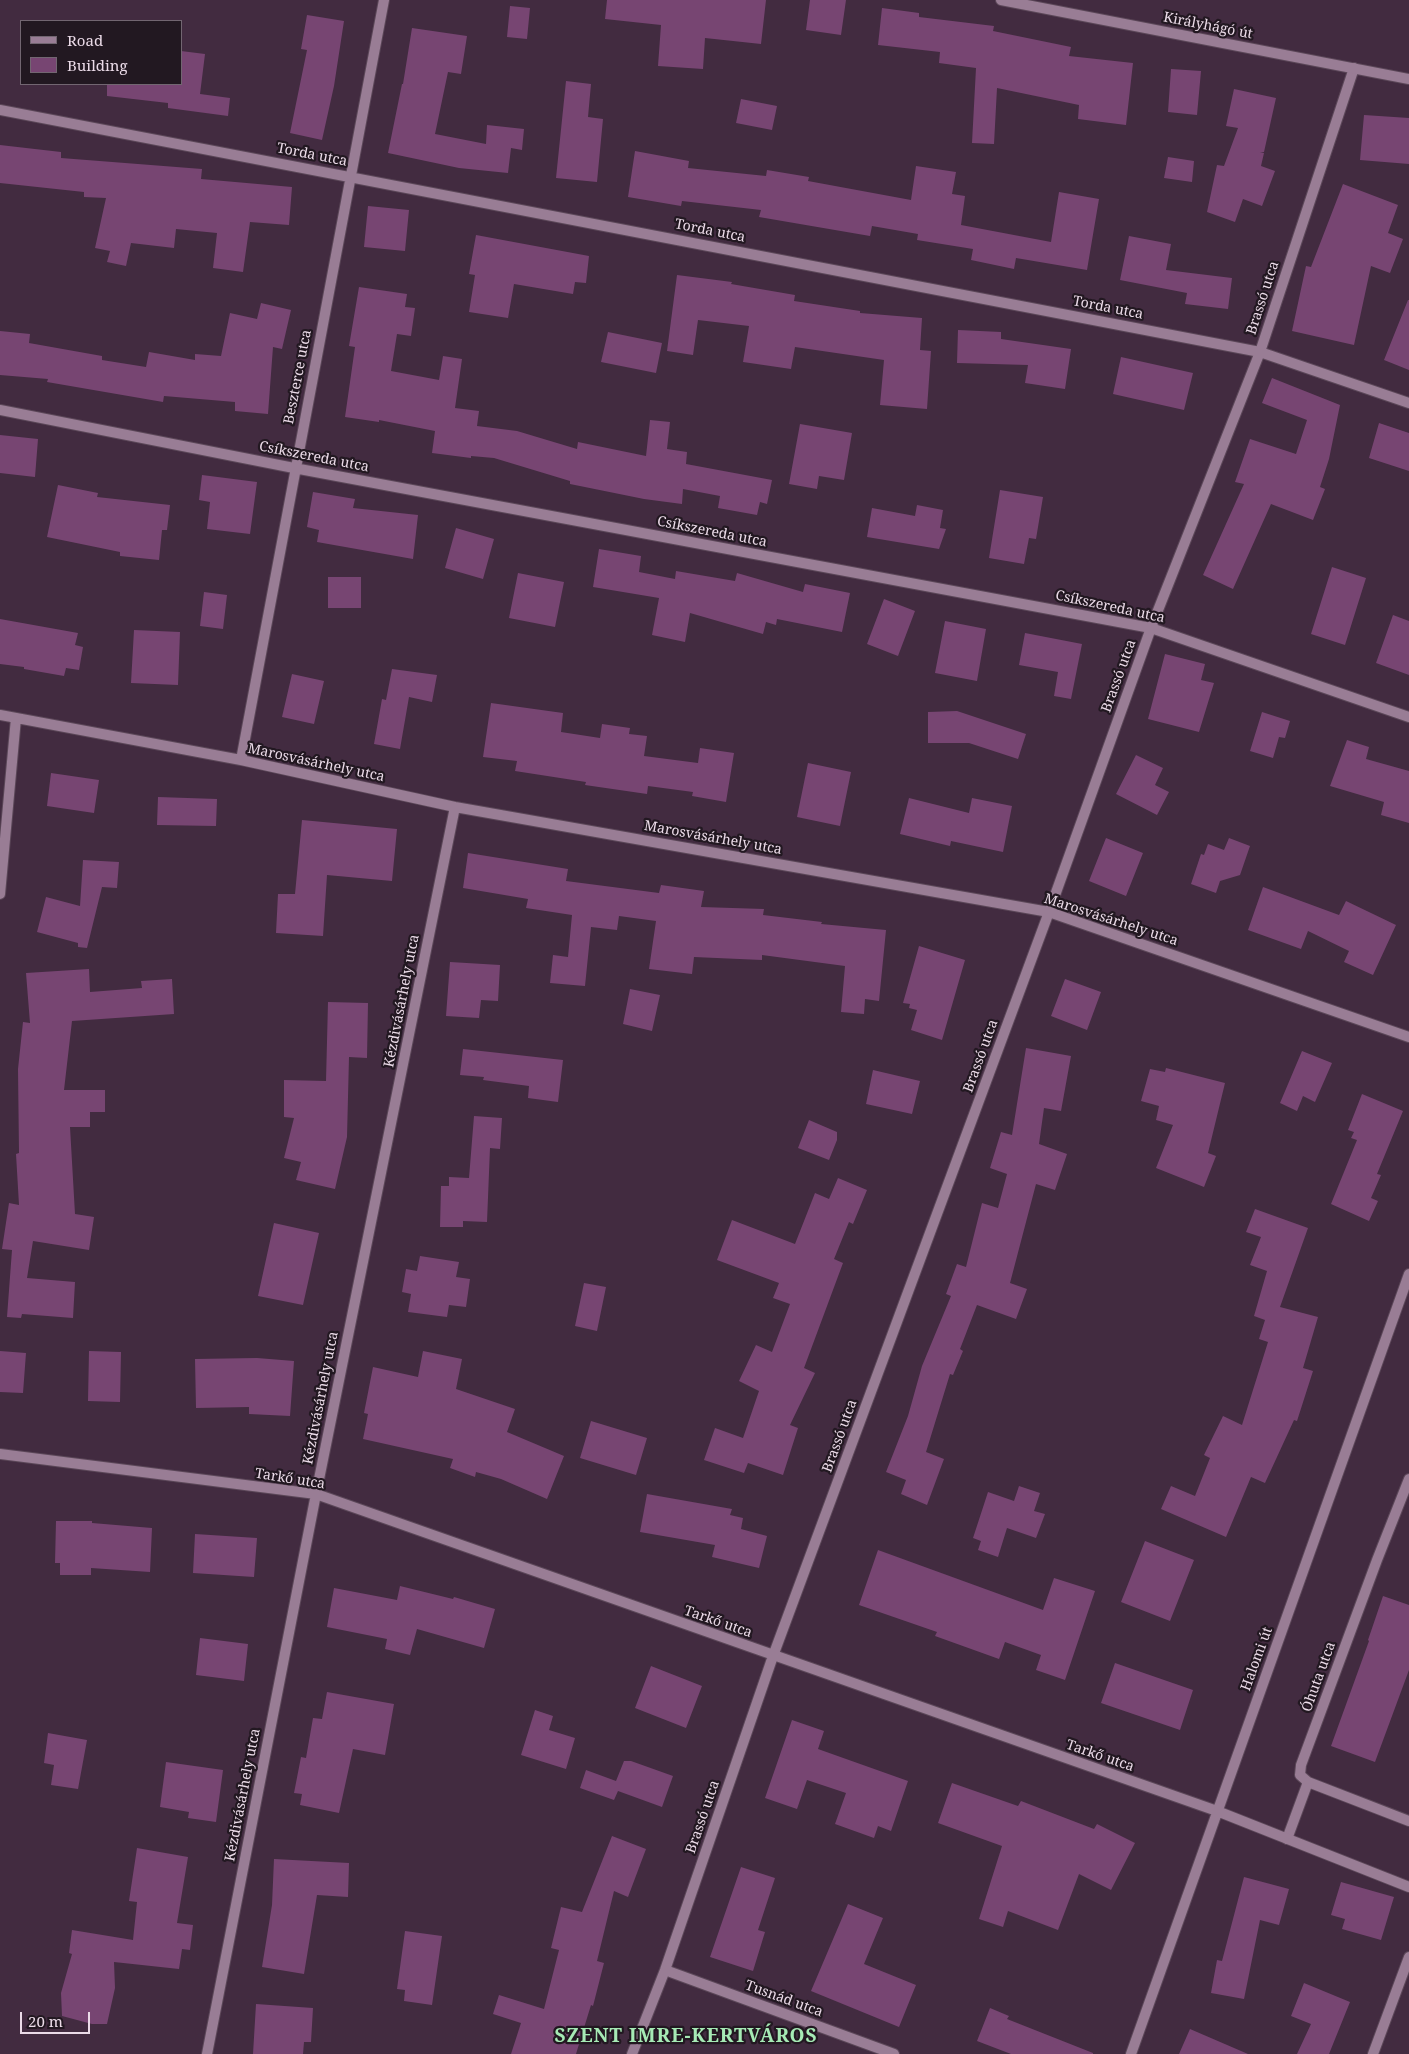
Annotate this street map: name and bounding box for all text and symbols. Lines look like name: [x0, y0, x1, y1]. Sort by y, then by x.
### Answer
street label: Királyhágó út: [1162, 9, 1254, 43]
legend: [20, 20, 182, 85]
text: Road: [67, 30, 103, 50]
text: Building: [67, 55, 128, 75]
street label: Torda utca: [275, 140, 349, 170]
street label: Torda utca: [673, 216, 747, 246]
street label: Brassó utca: [1243, 259, 1283, 337]
street label: Torda utca: [1071, 293, 1145, 323]
street label: Beszterce utca: [281, 328, 315, 426]
street label: Csíkszereda utca: [258, 438, 370, 476]
street label: Csíkszereda utca: [656, 513, 768, 551]
street label: Csíkszereda utca: [1054, 587, 1166, 627]
street label: Brassó utca: [1098, 637, 1140, 715]
street label: Marosvásárhely utca: [246, 740, 386, 786]
street label: Marosvásárhely utca: [643, 818, 783, 858]
street label: Marosvásárhely utca: [1042, 890, 1180, 950]
street label: Kézdivásárhely utca: [381, 933, 423, 1069]
street label: Brassó utca: [960, 1017, 1002, 1095]
street label: Kézdivásárhely utca: [300, 1330, 342, 1466]
street label: Brassó utca: [819, 1397, 861, 1475]
street label: Tarkő utca: [254, 1465, 326, 1493]
street label: Tarkő utca: [682, 1603, 754, 1641]
street label: Halomi út: [1238, 1625, 1276, 1693]
street label: Óhuta utca: [1299, 1640, 1339, 1714]
street label: Kézdivásárhely utca: [222, 1727, 264, 1863]
street label: Tarkő utca: [1064, 1737, 1136, 1775]
street label: Brassó utca: [683, 1778, 723, 1856]
street label: Tusnád utca: [743, 1977, 825, 2021]
scale bar: [22, 2002, 92, 2034]
text: 20 m: [28, 2011, 63, 2031]
district label: SZENT IMRE-KERTVÁROS: [552, 2026, 820, 2048]

